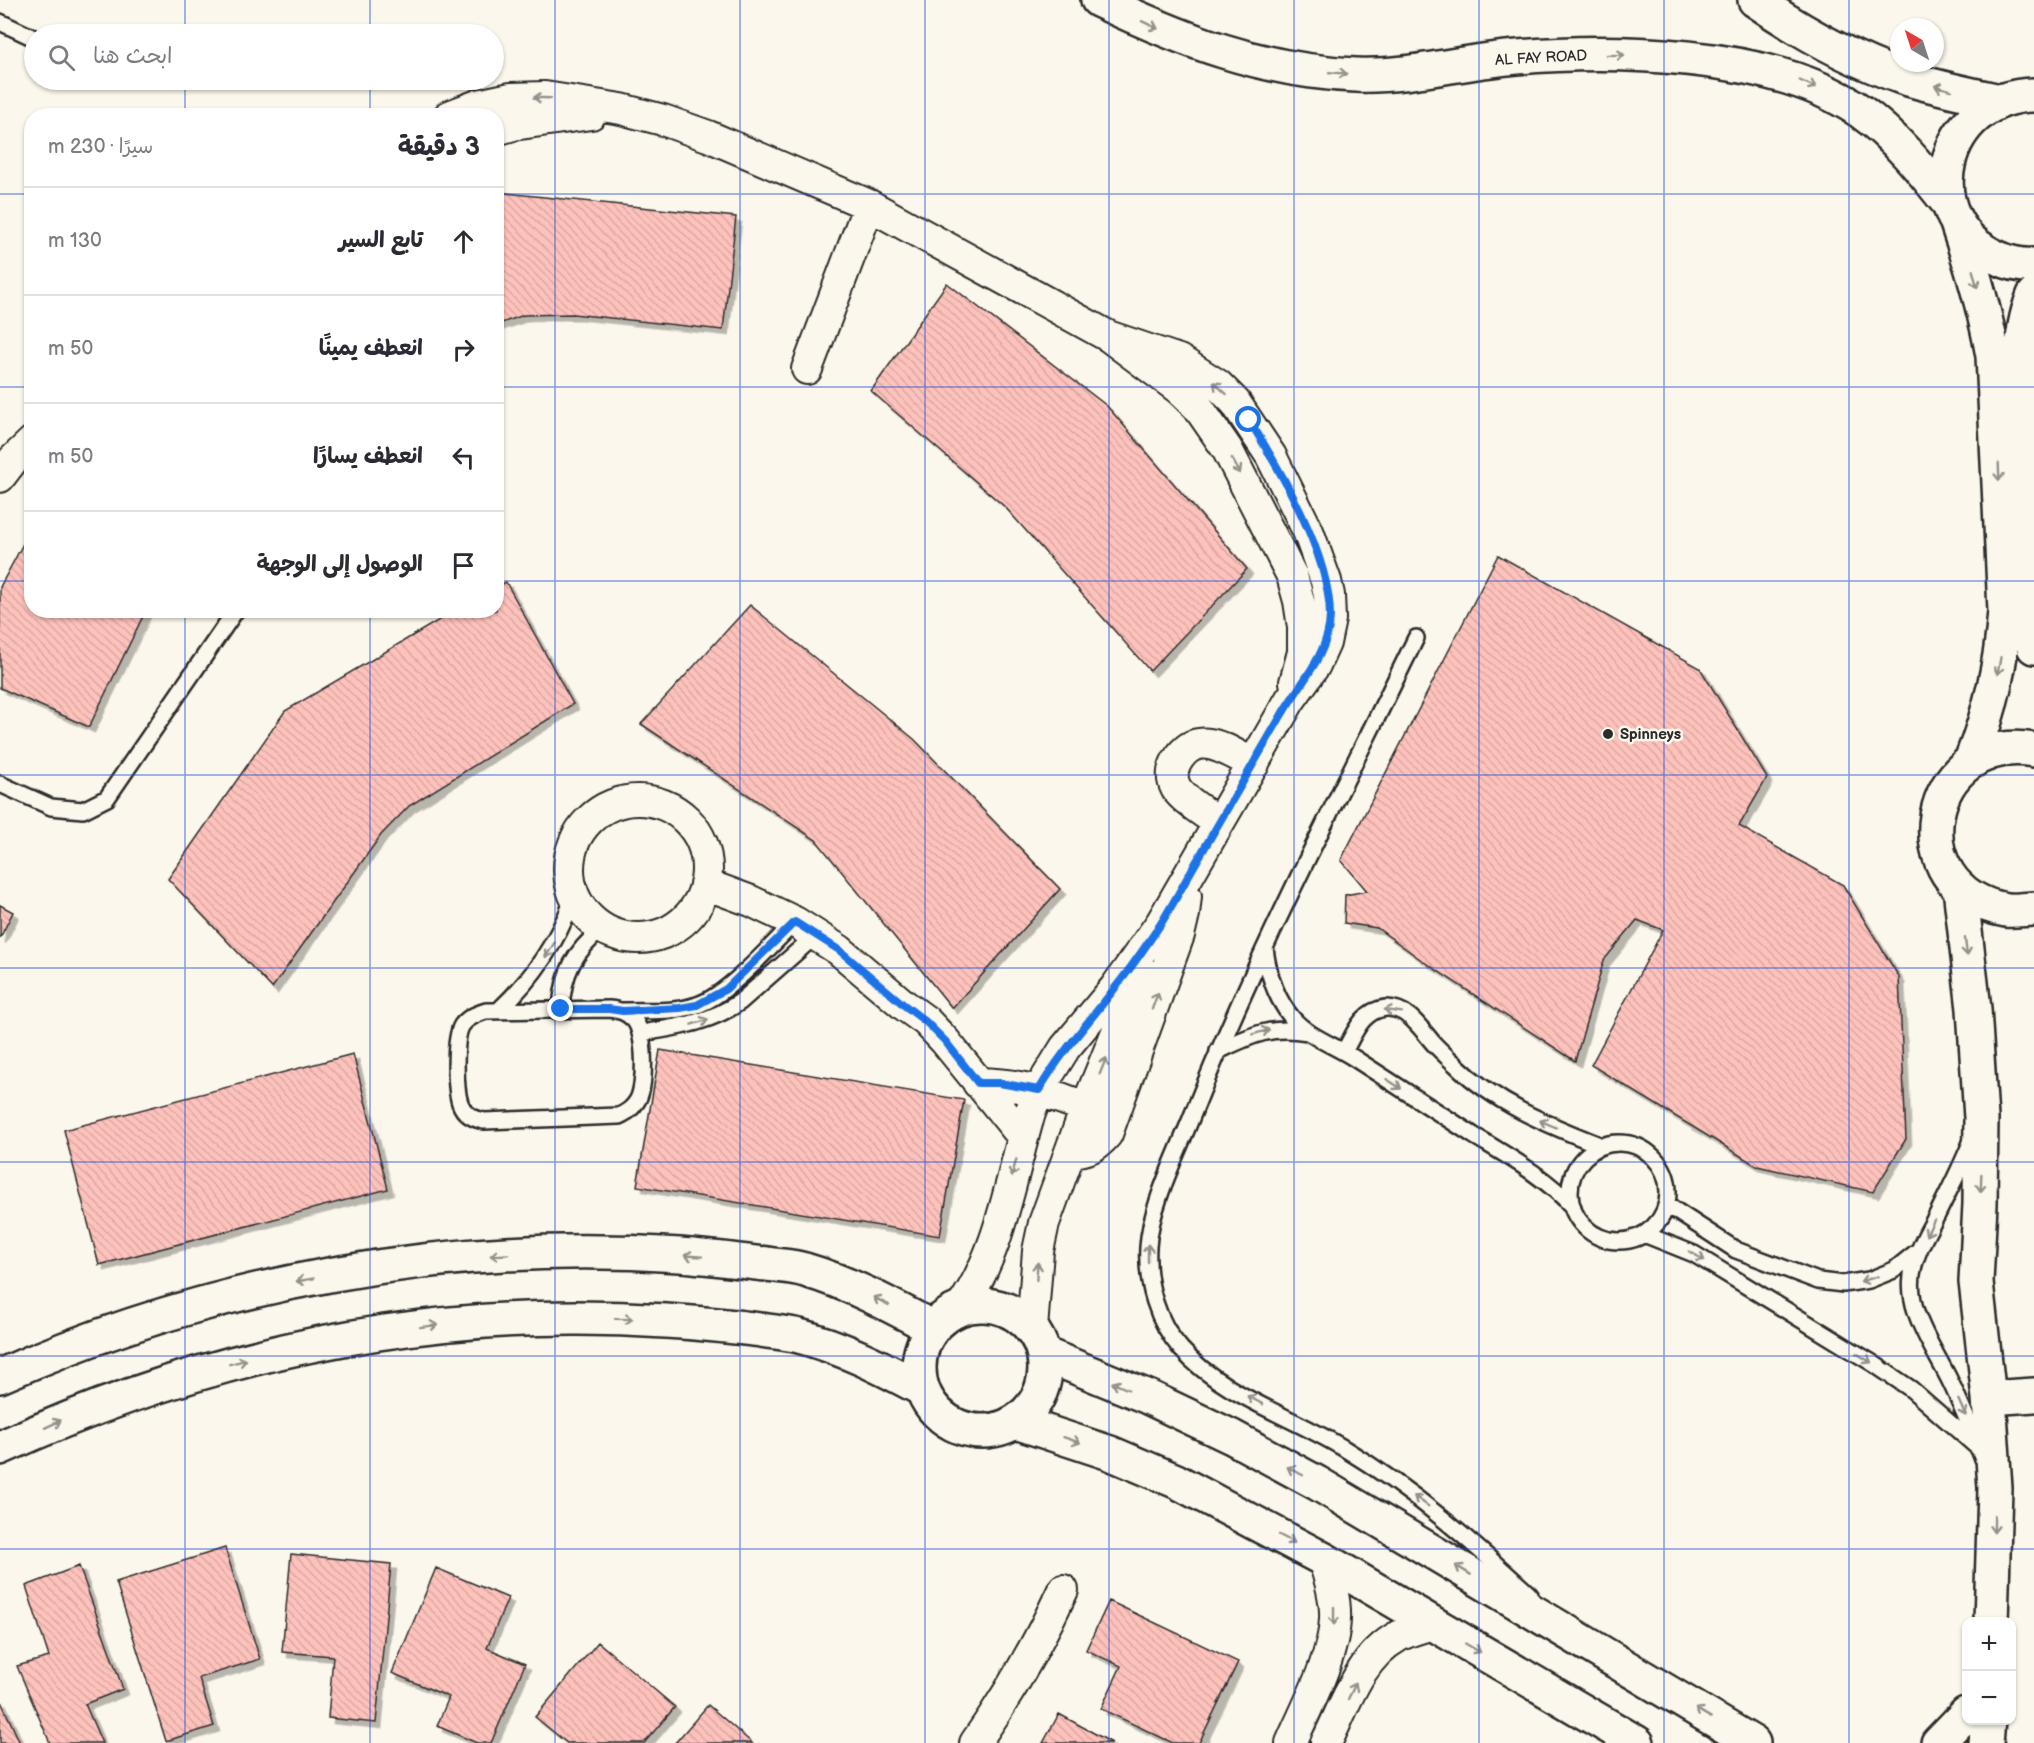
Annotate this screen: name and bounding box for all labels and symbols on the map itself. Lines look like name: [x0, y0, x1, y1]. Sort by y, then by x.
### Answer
north arrow: [1890, 18, 1944, 72]
one-way arrow: [1141, 20, 1159, 32]
street label: AL FAY ROAD: [1494, 46, 1588, 70]
one-way arrow: [1605, 49, 1625, 60]
one-way arrow: [1328, 68, 1348, 79]
one-way arrow: [1798, 79, 1816, 90]
one-way arrow: [1934, 82, 1953, 94]
one-way arrow: [533, 93, 553, 104]
one-way arrow: [1970, 269, 1981, 288]
one-way arrow: [1213, 381, 1228, 395]
route start: [1235, 406, 1261, 432]
one-way arrow: [1230, 457, 1242, 474]
one-way arrow: [1994, 461, 2005, 481]
one-way arrow: [1994, 656, 2005, 675]
place label: Spinneys: [1620, 725, 1681, 744]
marker: Spinneys: [1601, 727, 1615, 741]
one-way arrow: [1960, 936, 1971, 956]
one-way arrow: [543, 941, 555, 958]
one-way arrow: [1151, 992, 1162, 1011]
route end: [547, 995, 573, 1021]
one-way arrow: [1384, 1005, 1403, 1016]
one-way arrow: [690, 1016, 709, 1027]
one-way arrow: [1251, 1026, 1270, 1038]
one-way arrow: [1098, 1058, 1109, 1076]
one-way arrow: [1385, 1078, 1402, 1090]
one-way arrow: [1539, 1118, 1557, 1129]
one-way arrow: [1008, 1158, 1020, 1177]
one-way arrow: [1975, 1172, 1987, 1192]
one-way arrow: [1924, 1219, 1936, 1236]
one-way arrow: [1142, 1243, 1154, 1263]
one-way arrow: [489, 1250, 509, 1261]
one-way arrow: [684, 1251, 704, 1262]
one-way arrow: [1689, 1251, 1706, 1263]
one-way arrow: [1031, 1261, 1042, 1281]
one-way arrow: [1860, 1274, 1879, 1285]
one-way arrow: [296, 1275, 316, 1286]
one-way arrow: [873, 1294, 891, 1306]
one-way arrow: [614, 1313, 634, 1324]
one-way arrow: [419, 1320, 439, 1331]
one-way arrow: [1855, 1353, 1872, 1365]
one-way arrow: [228, 1356, 247, 1368]
one-way arrow: [1111, 1379, 1129, 1390]
one-way arrow: [1246, 1394, 1264, 1406]
one-way arrow: [1957, 1399, 1969, 1417]
one-way arrow: [44, 1417, 62, 1429]
one-way arrow: [1062, 1436, 1081, 1447]
one-way arrow: [1287, 1465, 1304, 1477]
one-way arrow: [1414, 1495, 1430, 1507]
one-way arrow: [1989, 1513, 2000, 1533]
one-way arrow: [1277, 1534, 1295, 1545]
one-way arrow: [1455, 1564, 1472, 1576]
one-way arrow: [1328, 1606, 1340, 1626]
one-way arrow: [1464, 1642, 1481, 1654]
one-way arrow: [1347, 1682, 1359, 1700]
one-way arrow: [1695, 1707, 1712, 1719]

